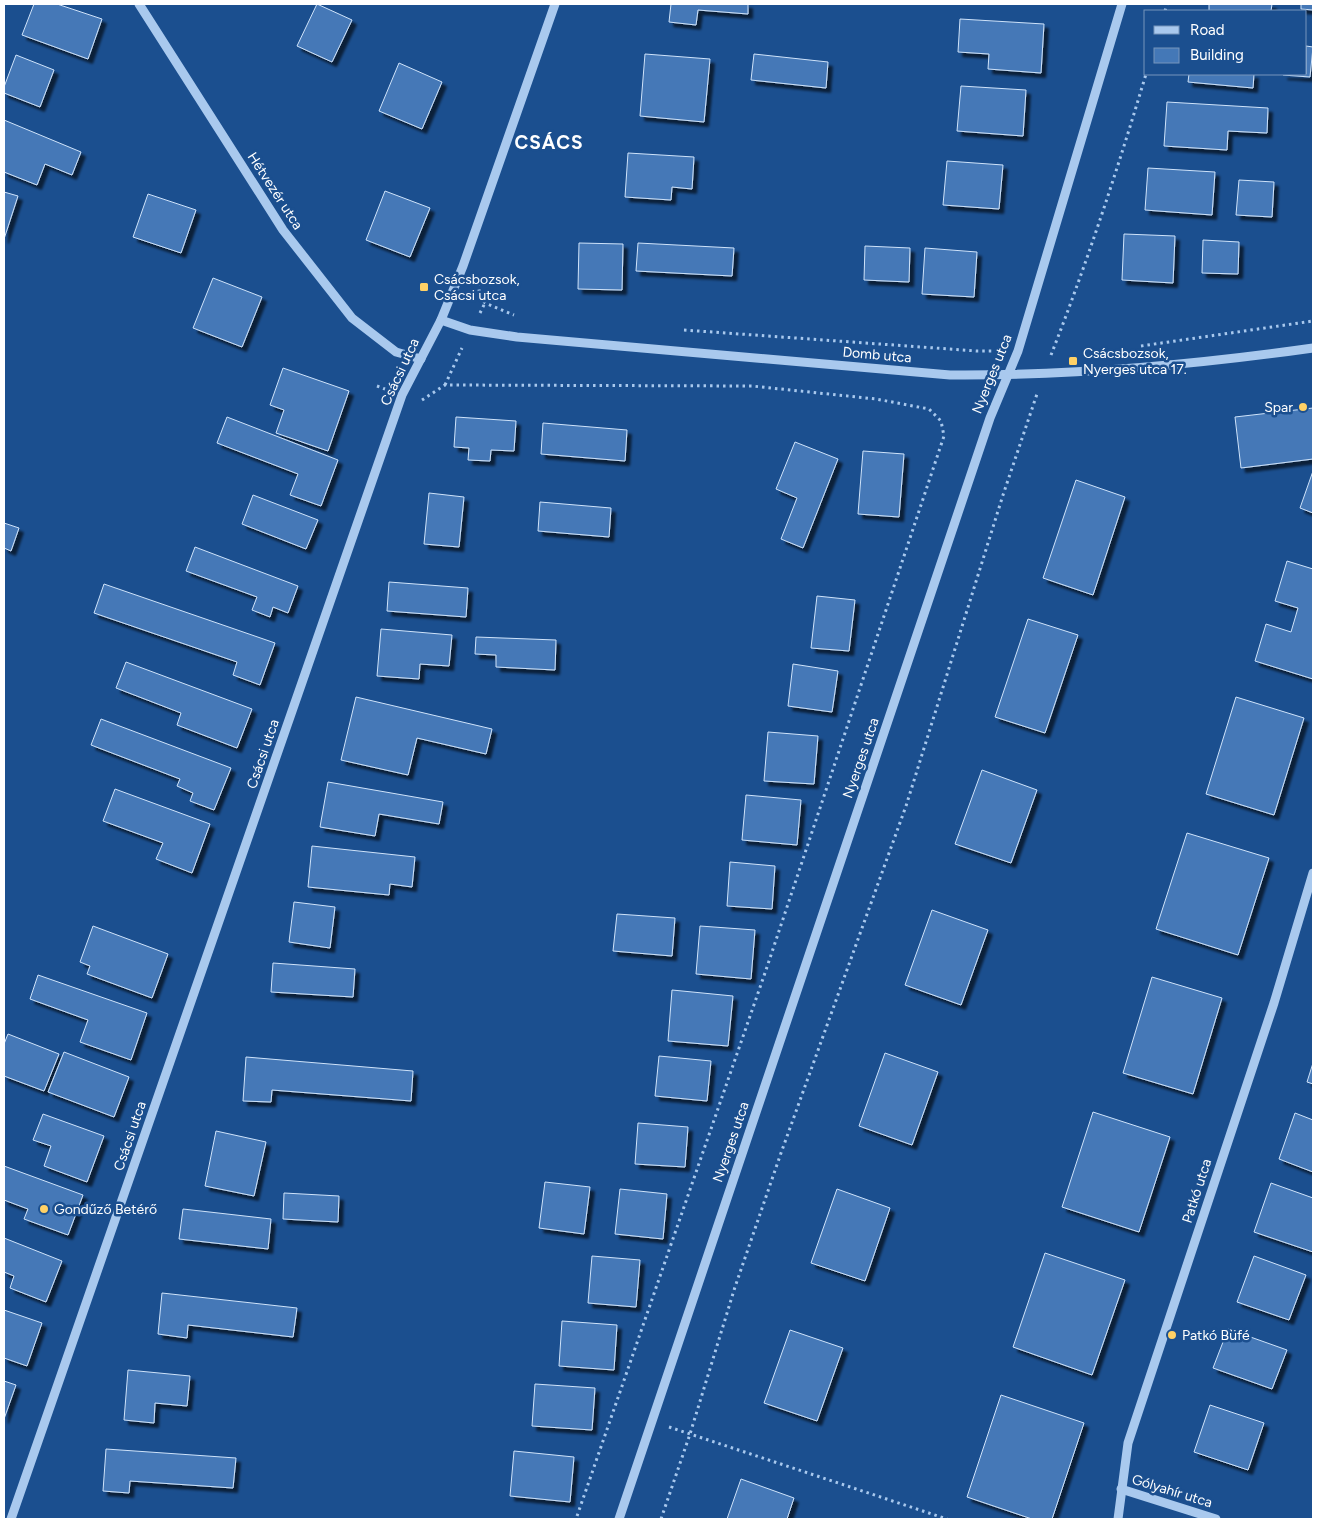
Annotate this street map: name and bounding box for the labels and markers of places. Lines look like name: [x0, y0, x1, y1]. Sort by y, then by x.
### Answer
place label: Csácsbozsok, Csácsi utca: [434, 271, 520, 304]
marker: Csácsbozsok, Csácsi utca: [418, 281, 430, 293]
place label: Csácsbozsok, Nyerges utca 17.: [1083, 345, 1187, 378]
marker: Csácsbozsok, Nyerges utca 17.: [1067, 355, 1079, 367]
place label: Spar: [1264, 399, 1293, 416]
marker: Spar: [1297, 401, 1309, 413]
place label: Gondűző Betérő: [54, 1201, 157, 1218]
marker: Gondűző Betérő: [38, 1203, 50, 1215]
place label: Patkó Büfé: [1182, 1327, 1250, 1344]
marker: Patkó Büfé: [1166, 1329, 1178, 1341]

